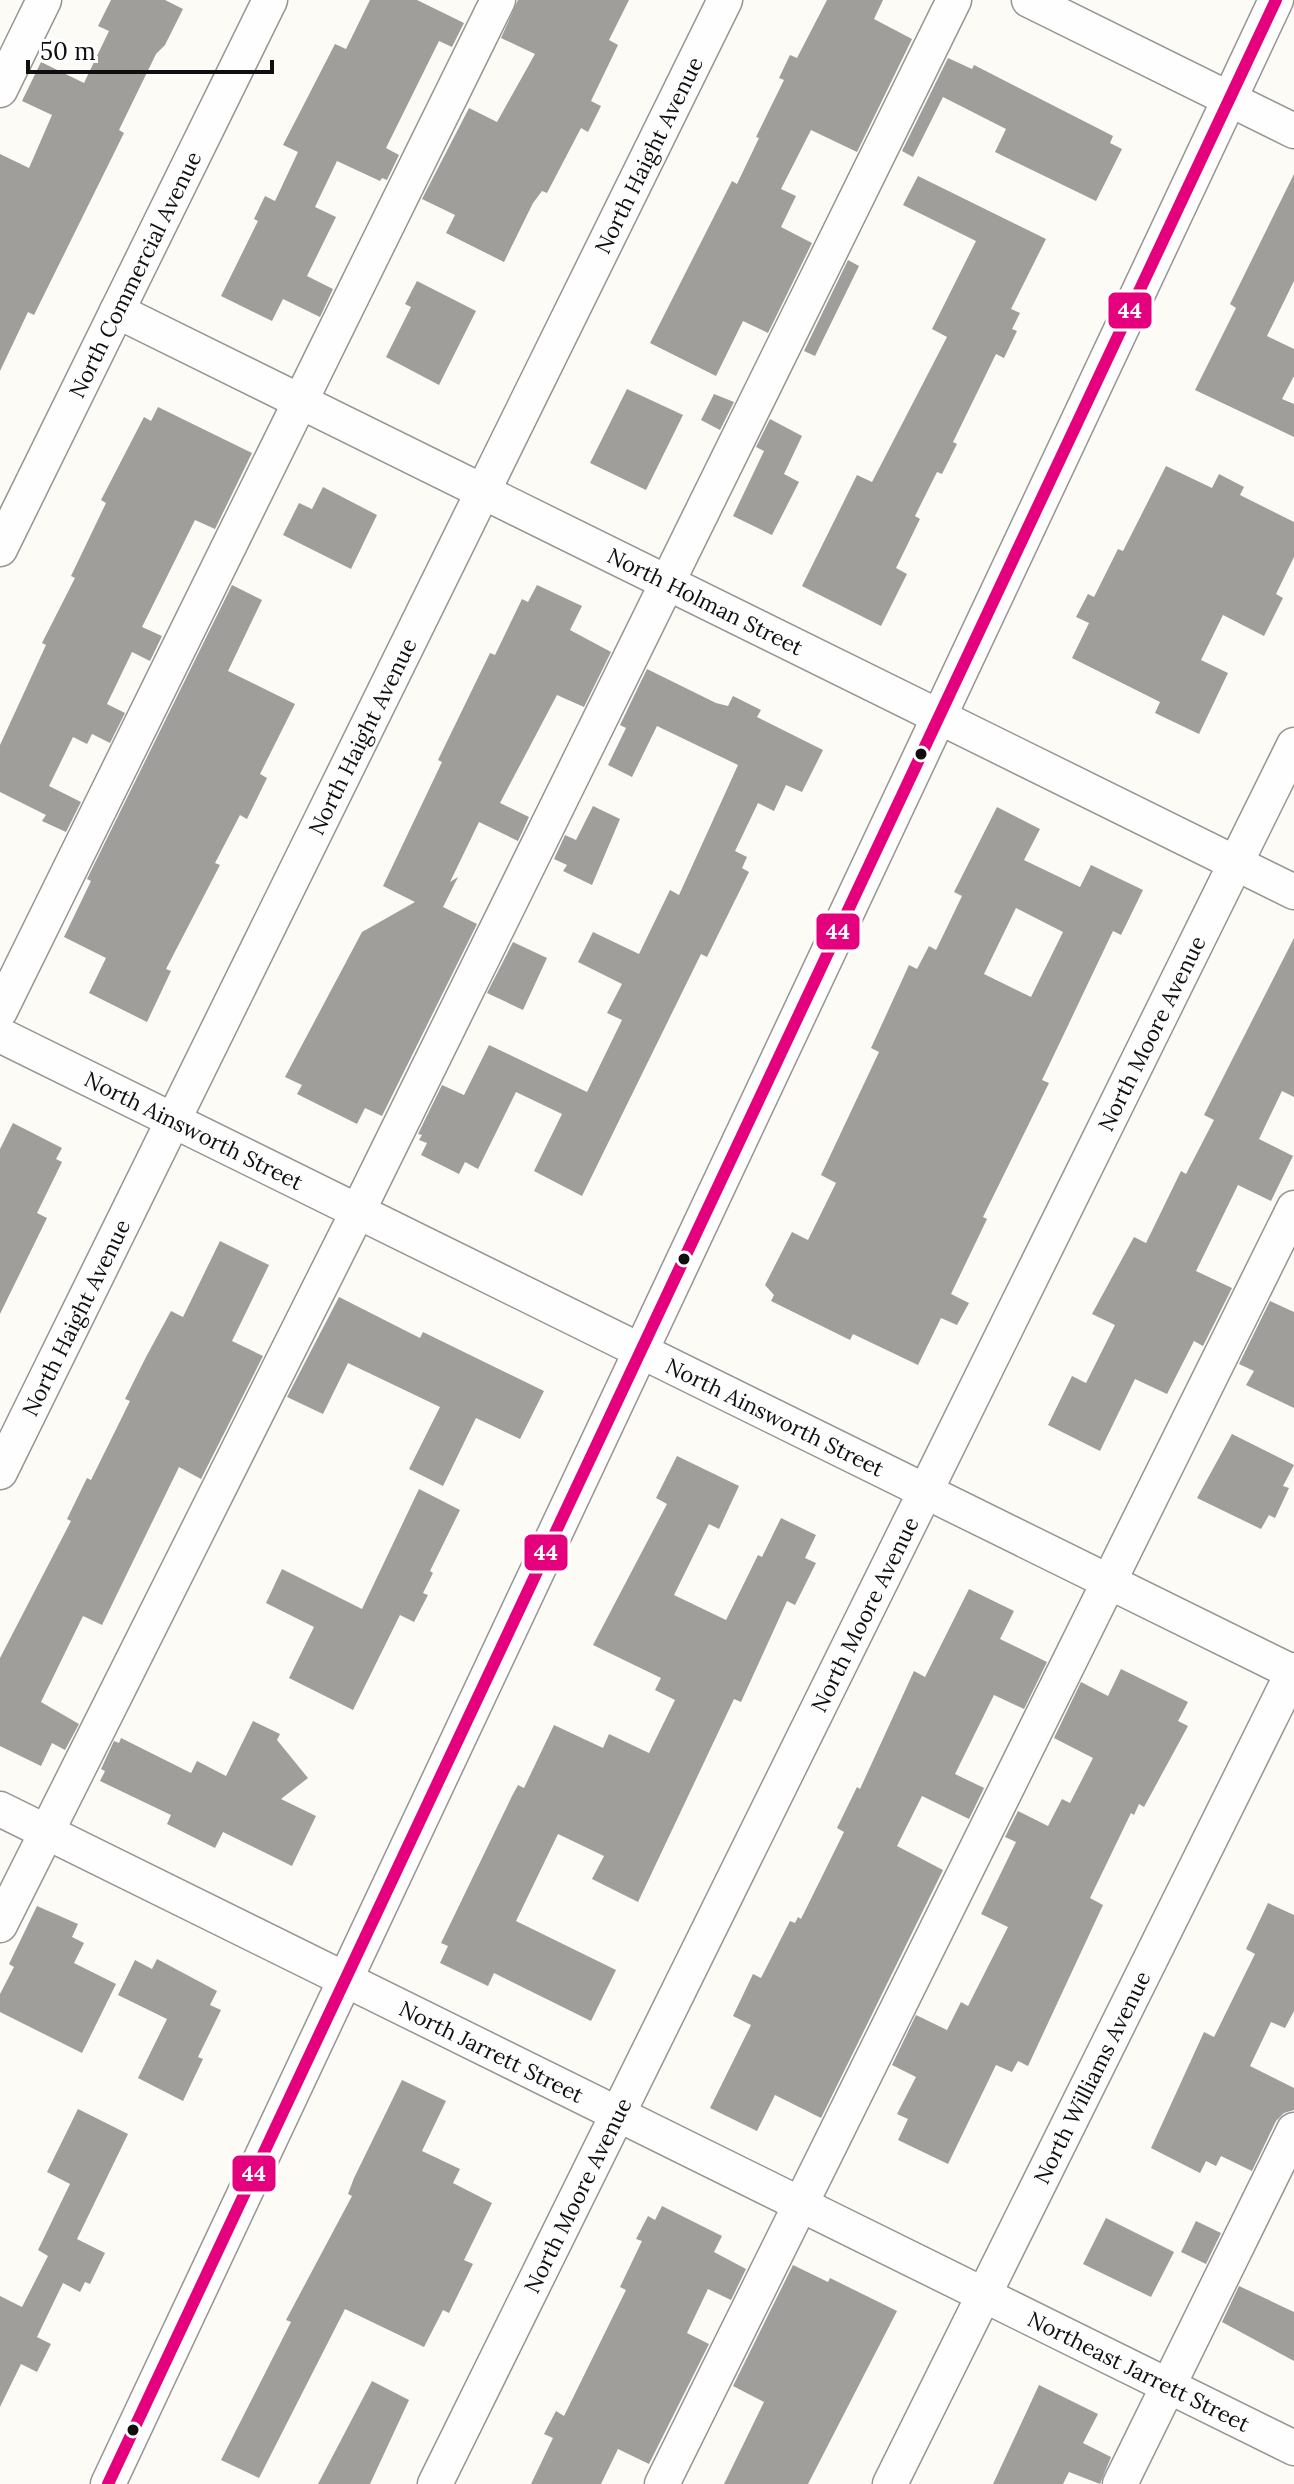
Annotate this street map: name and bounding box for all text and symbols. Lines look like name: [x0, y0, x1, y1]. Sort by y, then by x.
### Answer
scale bar: [28, 24, 272, 74]
text: 50 m: [40, 36, 96, 67]
street label: North Haight Avenue: [588, 52, 709, 258]
street label: North Commercial Avenue: [63, 146, 208, 402]
line badge: 44: [1107, 291, 1153, 330]
text: 44: [1118, 296, 1142, 324]
street label: North Holman Street: [603, 541, 808, 662]
street label: North Haight Avenue: [302, 633, 423, 839]
unlabelled marker: [913, 746, 929, 762]
line badge: 44: [815, 912, 861, 951]
text: 44: [826, 917, 850, 945]
street label: North Moore Avenue: [1092, 931, 1212, 1136]
street label: North Ainsworth Street: [80, 1065, 308, 1196]
street label: North Haight Avenue: [16, 1215, 136, 1421]
unlabelled marker: [676, 1251, 692, 1267]
street label: North Ainsworth Street: [661, 1351, 889, 1483]
street label: North Moore Avenue: [805, 1512, 925, 1717]
line badge: 44: [523, 1533, 569, 1572]
text: 44: [534, 1538, 558, 1566]
street label: North Williams Avenue: [1027, 1966, 1156, 2188]
street label: North Jarrett Street: [395, 1994, 589, 2109]
street label: North Moore Avenue: [518, 2093, 638, 2298]
line badge: 44: [231, 2154, 277, 2193]
text: 44: [242, 2159, 266, 2187]
street label: Northeast Jarrett Street: [1023, 2305, 1255, 2438]
unlabelled marker: [125, 2422, 141, 2438]

